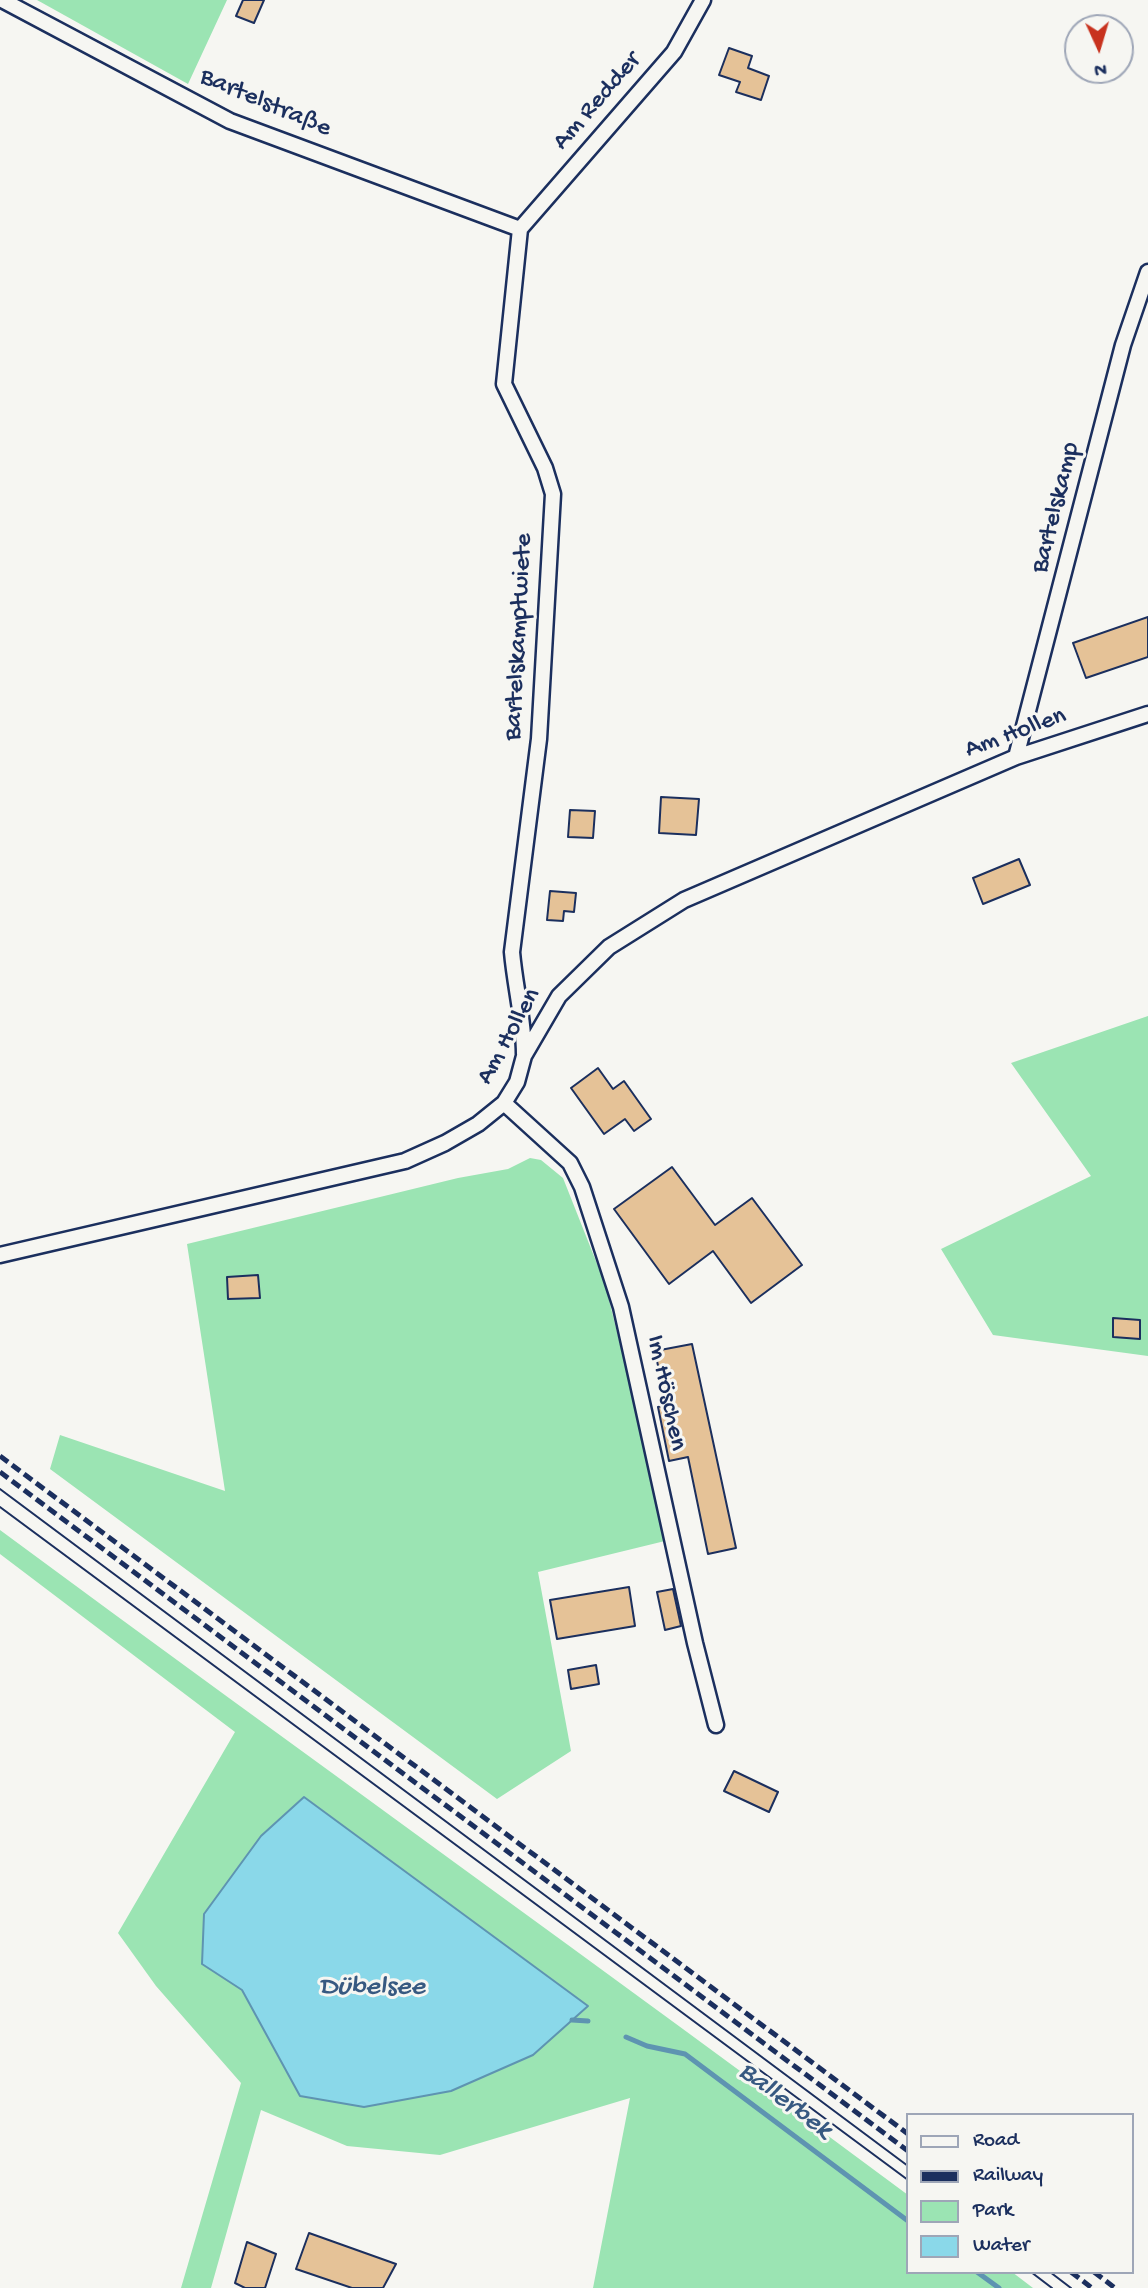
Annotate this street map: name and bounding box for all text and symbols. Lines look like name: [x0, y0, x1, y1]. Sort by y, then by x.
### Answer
north arrow: [1064, 14, 1134, 84]
street label: Am Redder: [547, 46, 649, 158]
text: N: [1093, 57, 1107, 80]
street label: Bartelstraße: [195, 62, 335, 146]
street label: Bartelskamp: [1026, 439, 1088, 577]
street label: Bartelskamptwiete: [499, 533, 541, 741]
street label: Am Hollen: [961, 701, 1071, 767]
street label: Am Hollen: [471, 983, 549, 1091]
street label: Im Höschen: [638, 1332, 692, 1454]
water label: Dübelsee: [319, 1972, 425, 2006]
water label: Ballerbek: [731, 2056, 837, 2148]
legend: [906, 2113, 1134, 2274]
text: Road: [973, 2129, 1019, 2154]
text: Railway: [973, 2164, 1043, 2189]
text: Park: [973, 2199, 1013, 2224]
text: Water: [973, 2234, 1029, 2259]

